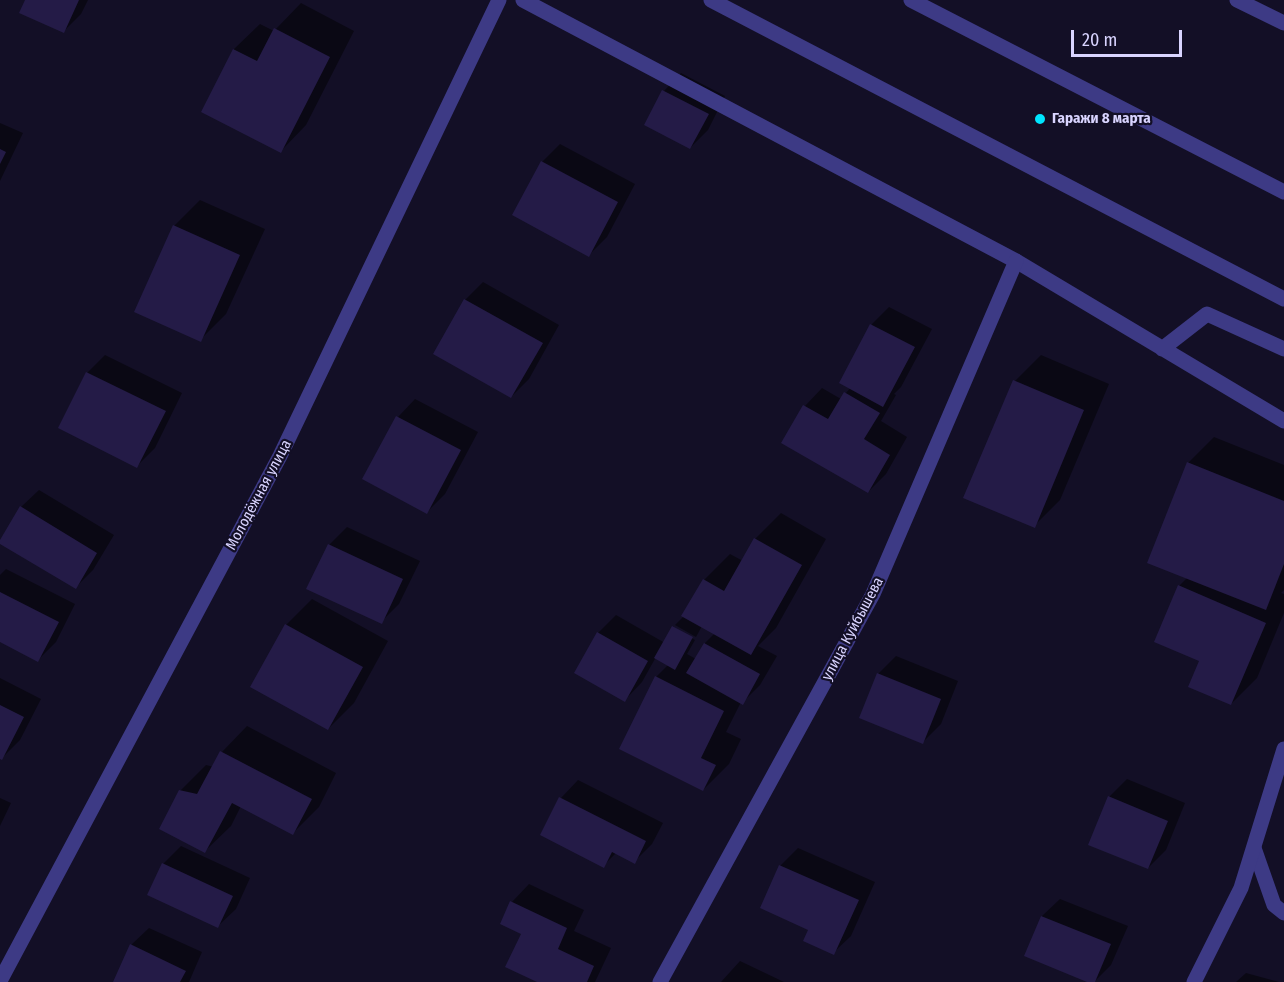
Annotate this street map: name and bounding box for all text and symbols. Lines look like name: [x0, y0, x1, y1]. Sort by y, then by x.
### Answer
scale bar: [1074, 18, 1185, 56]
text: 20 m: [1082, 29, 1117, 51]
place label: Гаражи 8 марта: [1052, 110, 1151, 128]
marker: Гаражи 8 марта: [1033, 112, 1047, 126]
street label: Молодёжная улица: [222, 437, 296, 553]
street label: улица Куйбышева: [818, 574, 888, 684]

